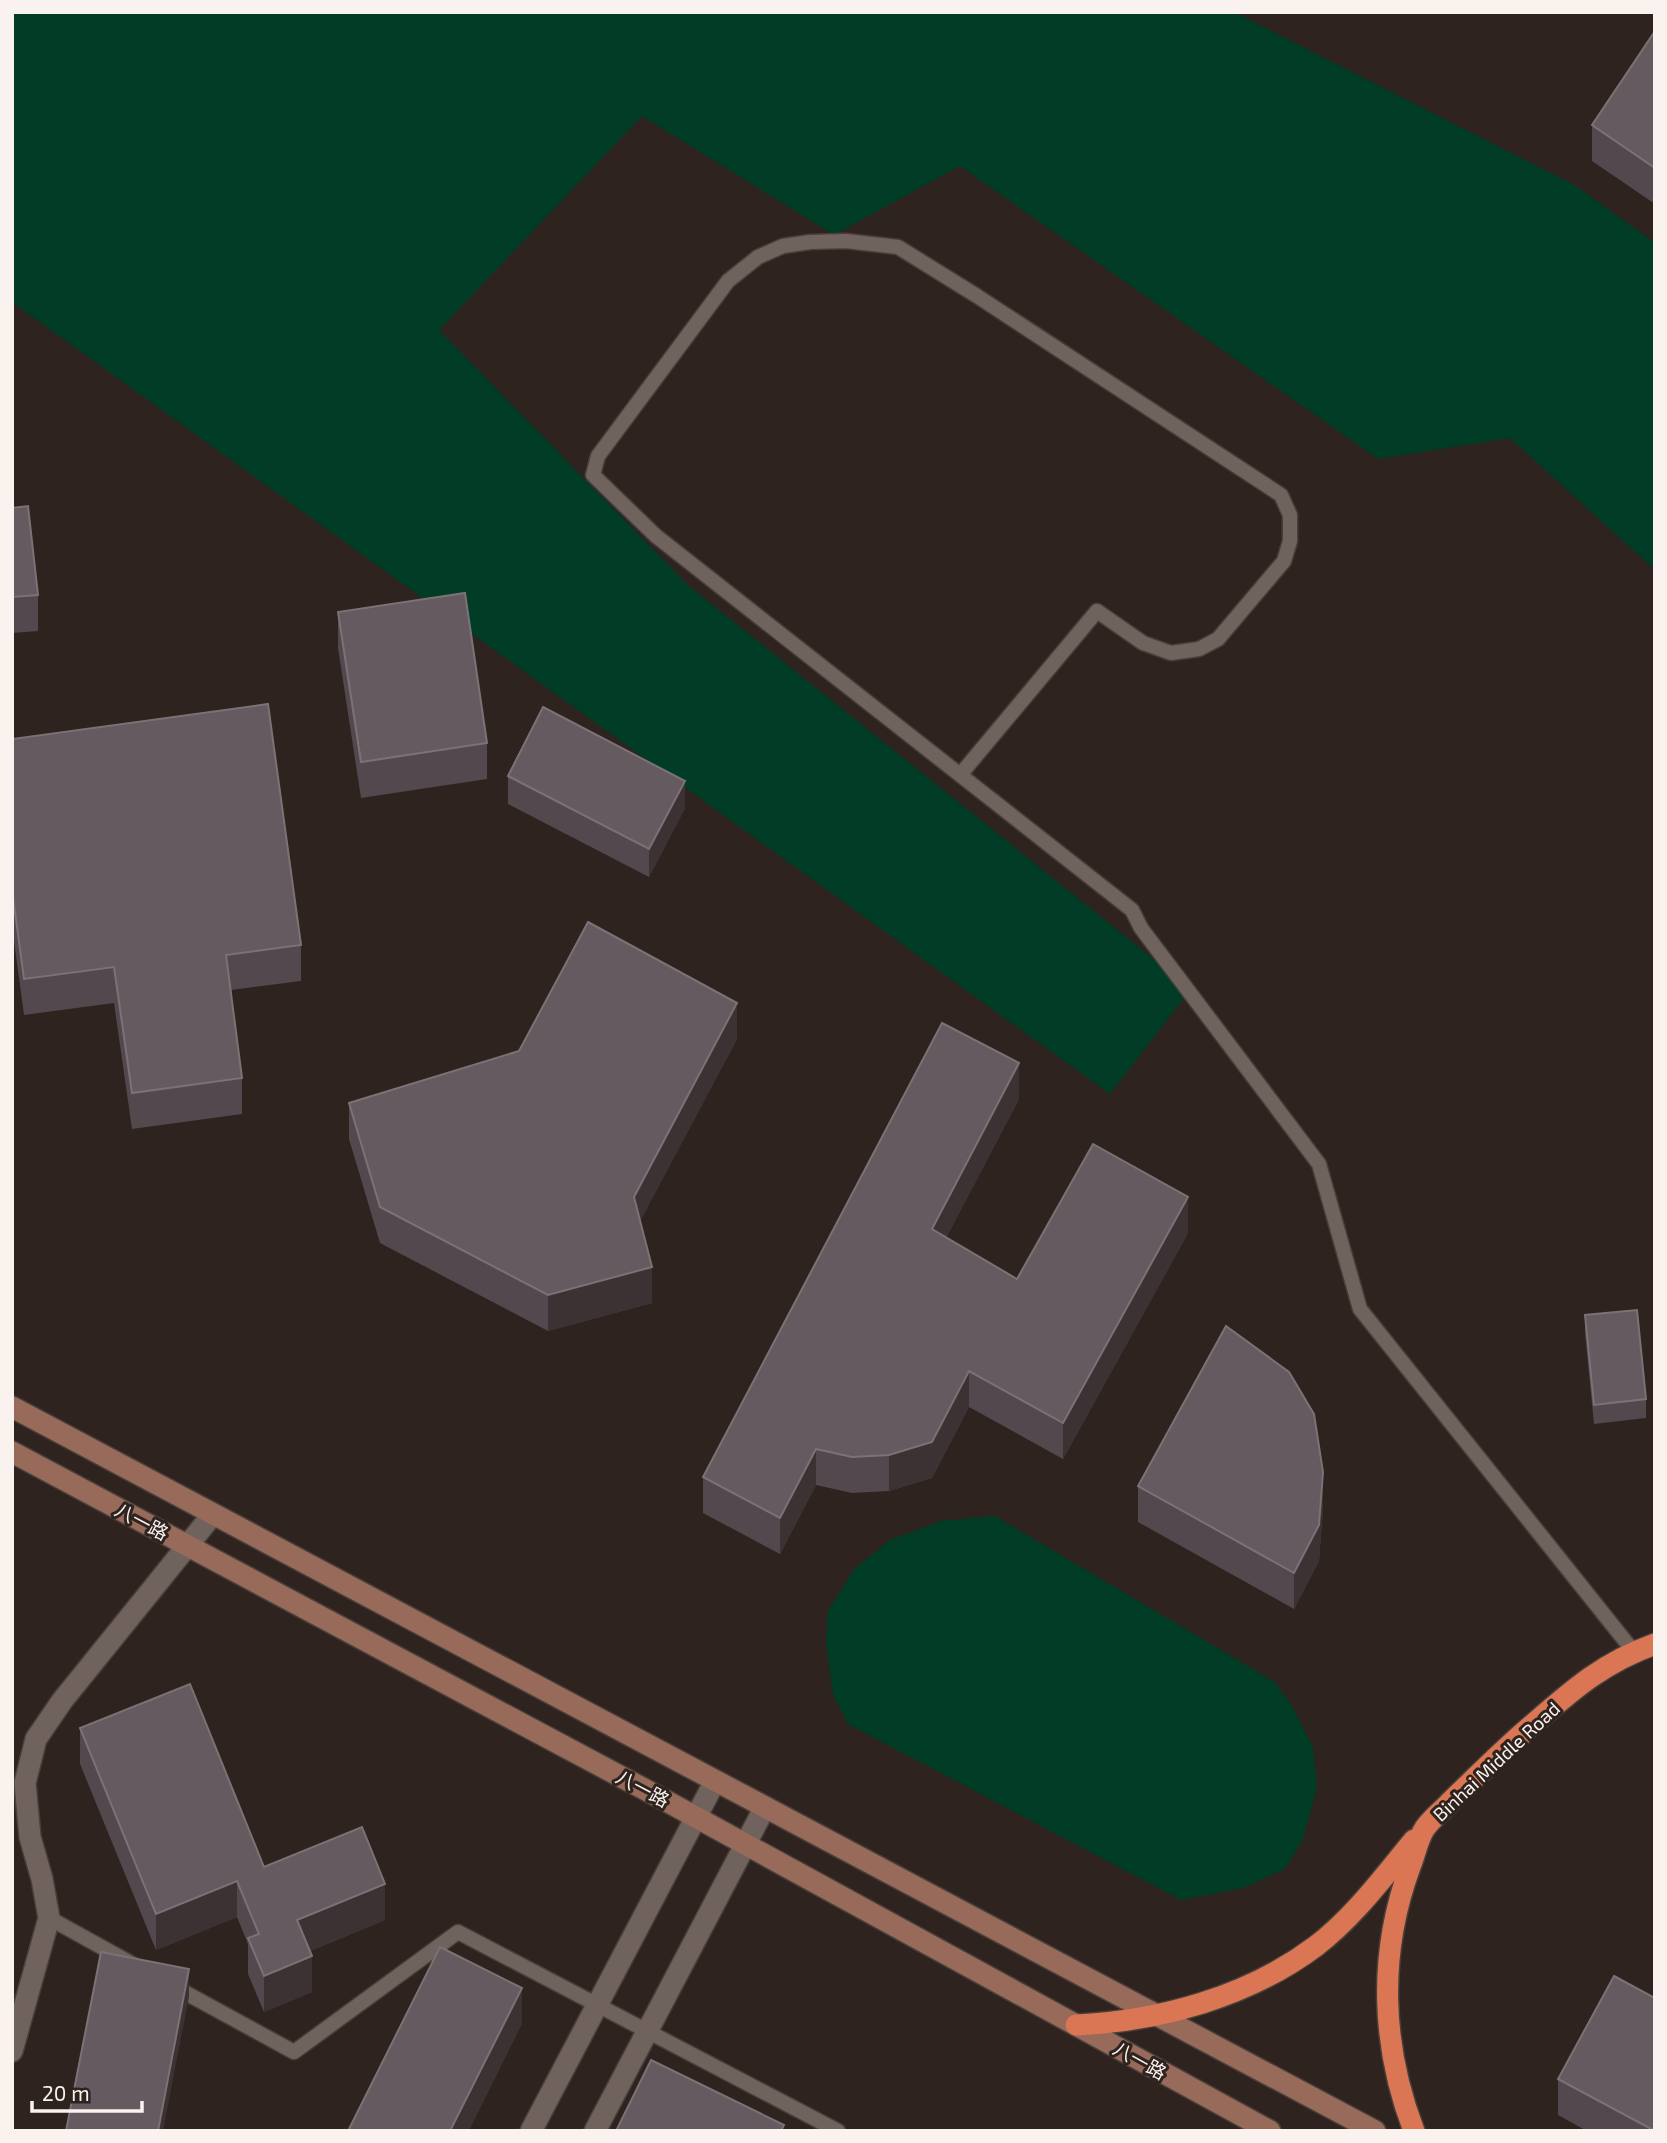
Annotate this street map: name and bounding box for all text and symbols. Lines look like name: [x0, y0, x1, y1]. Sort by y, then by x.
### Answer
street label: 八一路: [111, 1497, 173, 1545]
street label: Binhai Middle Road: [1428, 1696, 1564, 1826]
street label: 八一路: [612, 1764, 674, 1812]
street label: 八一路: [1109, 2036, 1171, 2084]
scale bar: [32, 2070, 142, 2114]
text: 20 m: [42, 2080, 90, 2105]

